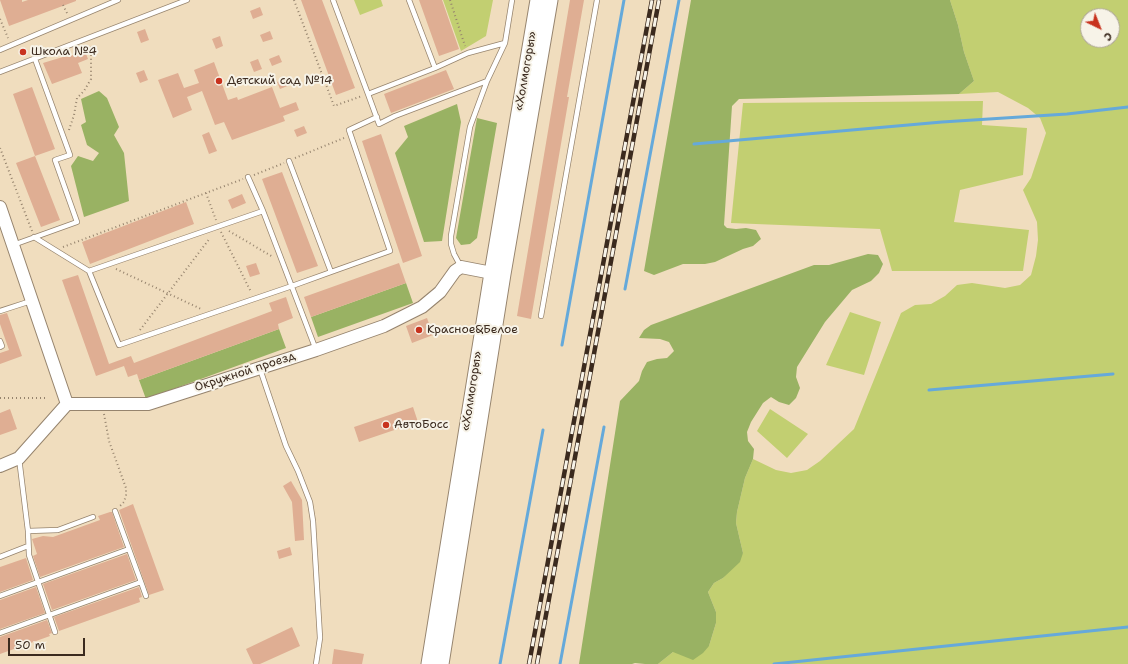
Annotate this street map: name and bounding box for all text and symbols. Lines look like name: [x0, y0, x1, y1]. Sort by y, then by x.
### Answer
north arrow: [1080, 8, 1120, 48]
text: С: [1100, 29, 1115, 44]
street label: «Холмогоры»: [512, 30, 540, 112]
place label: Школа №4: [31, 45, 97, 59]
marker: Школа №4: [18, 47, 28, 57]
place label: Детский сад №14: [227, 74, 332, 88]
marker: Детский сад №14: [214, 76, 224, 86]
place label: Красное&Белое: [427, 323, 518, 337]
marker: Красное&Белое: [414, 325, 424, 335]
street label: Окружной проезд: [193, 349, 297, 395]
street label: «Холмогоры»: [459, 350, 485, 432]
place label: АвтоБосс: [394, 418, 449, 432]
marker: АвтоБосс: [381, 420, 391, 430]
scale bar: [10, 630, 87, 656]
text: 50 m: [15, 637, 45, 653]

